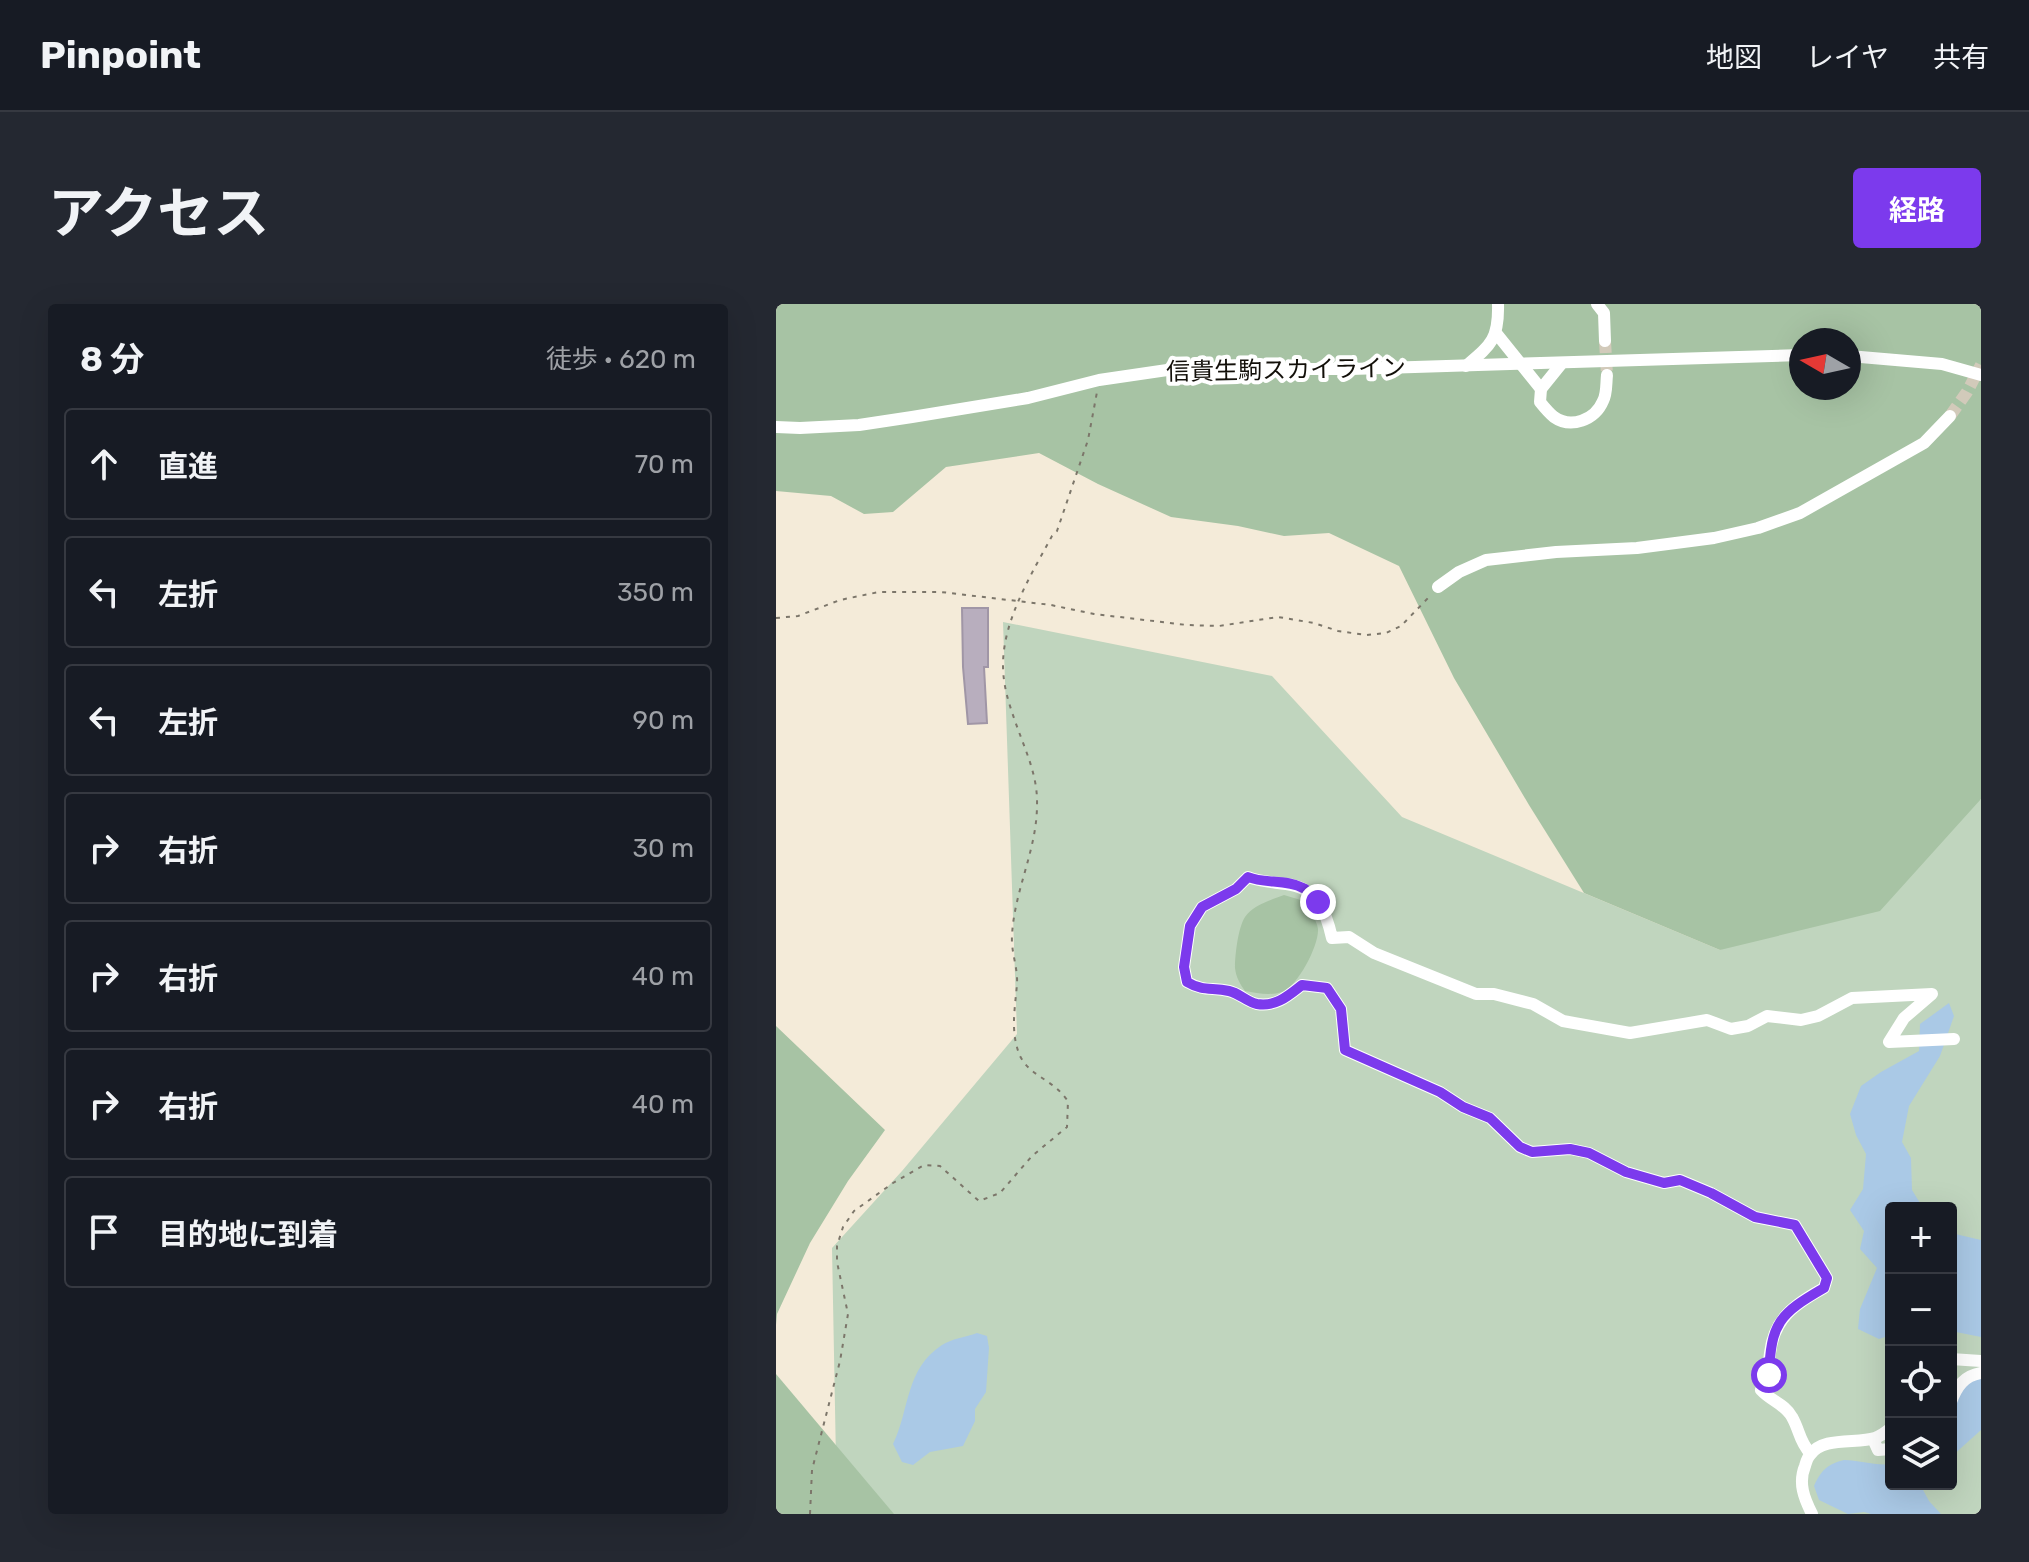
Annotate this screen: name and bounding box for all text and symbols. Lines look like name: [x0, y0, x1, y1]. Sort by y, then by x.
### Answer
text: Pinpoint: [40, 32, 201, 78]
text: 地図: [1706, 41, 1762, 74]
text: レイヤ: [1806, 41, 1889, 74]
text: 共有: [1933, 41, 1989, 74]
button: 経路: [1853, 168, 1981, 248]
text: アクセス: [48, 181, 269, 247]
north arrow: [1789, 328, 1861, 400]
text: 8 分: [80, 339, 144, 380]
text: 徒歩 · 620 m: [546, 344, 696, 375]
street label: 信貴生駒スカイライン: [1166, 354, 1406, 386]
icon: ahead: [82, 442, 126, 486]
text: 直進: [158, 449, 218, 485]
text: 70 m: [635, 449, 694, 480]
icon: left: [82, 570, 126, 614]
text: 左折: [158, 577, 218, 613]
text: 350 m: [617, 577, 694, 608]
icon: left: [82, 698, 126, 742]
text: 左折: [158, 705, 218, 741]
text: 90 m: [633, 705, 694, 736]
icon: right: [82, 826, 126, 870]
text: 右折: [158, 833, 218, 869]
text: 30 m: [632, 833, 694, 864]
route end: [1300, 884, 1336, 920]
icon: right: [82, 954, 126, 998]
text: 右折: [158, 961, 218, 997]
text: 40 m: [632, 961, 694, 992]
icon: right: [82, 1082, 126, 1126]
text: 右折: [158, 1089, 218, 1125]
text: 40 m: [632, 1089, 694, 1120]
map controls: [1885, 1202, 1957, 1490]
button: +: [1885, 1202, 1957, 1274]
icon: arrive: [82, 1210, 126, 1254]
text: 目的地に到着: [158, 1217, 338, 1253]
button: −: [1885, 1274, 1957, 1346]
button: locate: [1885, 1346, 1957, 1418]
route start: [1751, 1357, 1787, 1393]
button: layers: [1885, 1418, 1957, 1490]

